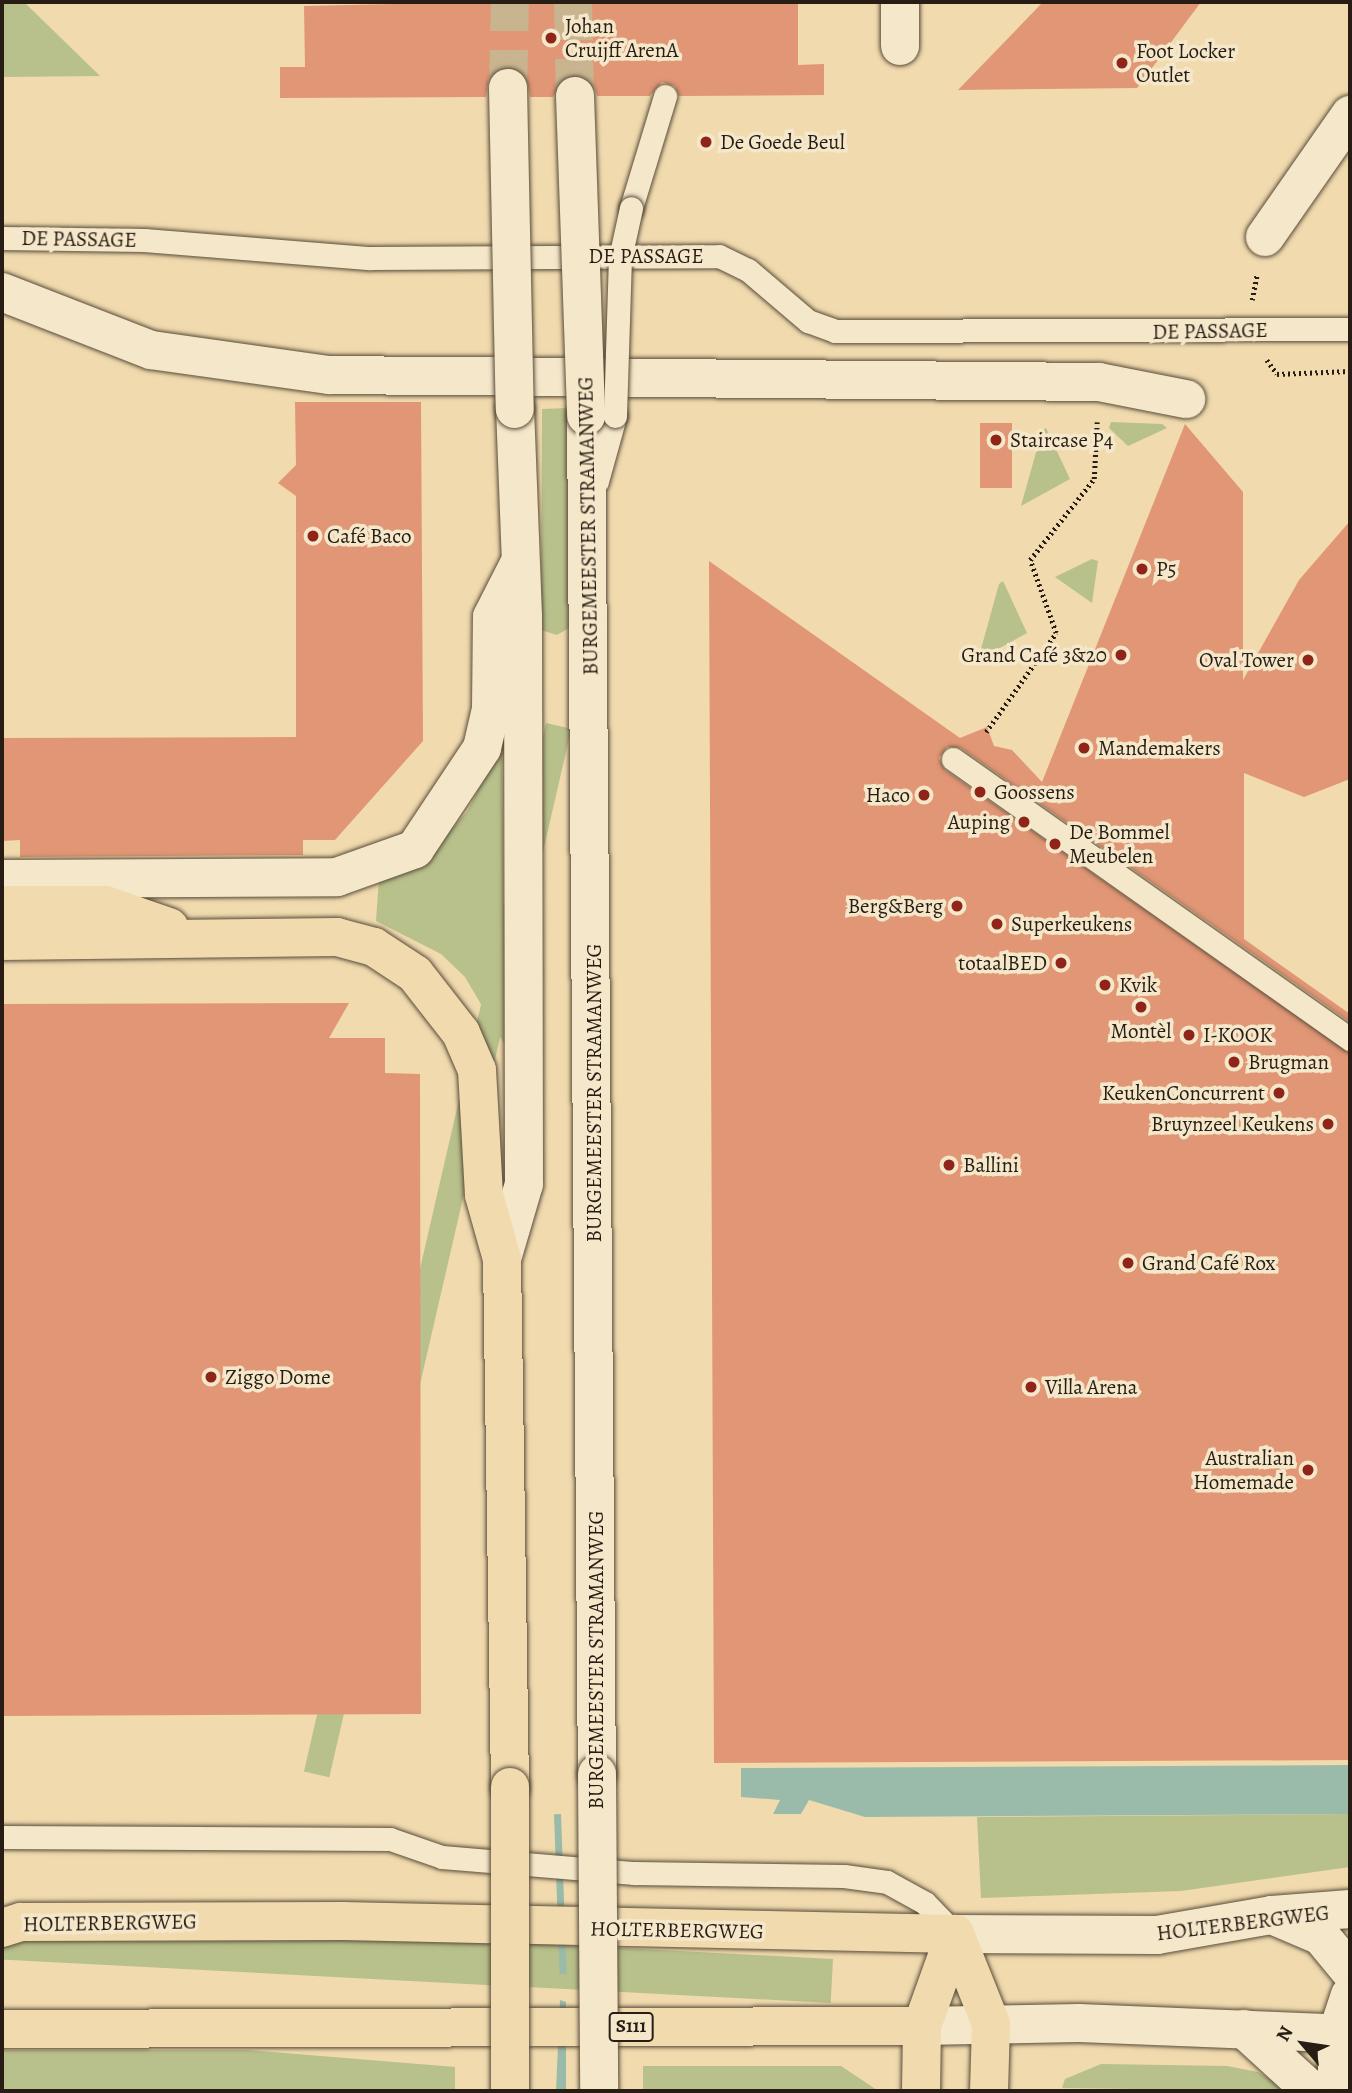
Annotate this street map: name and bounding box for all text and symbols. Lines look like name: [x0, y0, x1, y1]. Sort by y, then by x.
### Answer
place label: Johan Cruijff ArenA: [565, 13, 679, 63]
marker: Johan Cruijff ArenA: [543, 30, 559, 46]
place label: Foot Locker Outlet: [1136, 38, 1235, 88]
marker: Foot Locker Outlet: [1114, 55, 1130, 71]
place label: De Goede Beul: [720, 129, 845, 155]
marker: De Goede Beul: [698, 134, 714, 150]
street label: DE PASSAGE: [21, 225, 137, 253]
street label: DE PASSAGE: [588, 243, 704, 269]
street label: DE PASSAGE: [1152, 317, 1268, 345]
street label: BURGEMEESTER STRAMANWEG: [573, 376, 603, 676]
place label: Staircase P4: [1010, 427, 1113, 453]
marker: Staircase P4: [988, 432, 1004, 448]
place label: Café Baco: [327, 523, 411, 549]
marker: Café Baco: [305, 528, 321, 544]
place label: P5: [1156, 556, 1177, 582]
marker: P5: [1134, 561, 1150, 577]
place label: Grand Café 3&20: [961, 642, 1107, 668]
marker: Grand Café 3&20: [1113, 647, 1129, 663]
place label: Oval Tower: [1199, 647, 1294, 673]
marker: Oval Tower: [1300, 652, 1316, 668]
place label: Mandemakers: [1098, 735, 1221, 761]
marker: Mandemakers: [1076, 740, 1092, 756]
place label: Goossens: [994, 779, 1075, 805]
place label: Haco: [866, 782, 910, 808]
marker: Goossens: [972, 784, 988, 800]
marker: Haco: [916, 787, 932, 803]
place label: Auping: [948, 809, 1010, 835]
marker: Auping: [1016, 814, 1032, 830]
place label: De Bommel Meubelen: [1069, 819, 1170, 869]
marker: De Bommel Meubelen: [1047, 836, 1063, 852]
place label: Berg&Berg: [848, 893, 943, 919]
marker: Berg&Berg: [949, 898, 965, 914]
place label: Superkeukens: [1011, 911, 1132, 937]
marker: Superkeukens: [989, 916, 1005, 932]
street label: BURGEMEESTER STRAMANWEG: [581, 944, 607, 1242]
place label: totaalBED: [958, 950, 1047, 976]
marker: totaalBED: [1053, 955, 1069, 971]
place label: Kvik: [1119, 972, 1157, 998]
marker: Kvik: [1097, 977, 1113, 993]
marker: Montèl: [1133, 999, 1149, 1015]
place label: Montèl: [1111, 1018, 1171, 1044]
place label: I-KOOK: [1203, 1022, 1272, 1048]
marker: I-KOOK: [1181, 1027, 1197, 1043]
place label: Brugman: [1248, 1049, 1329, 1075]
marker: Brugman: [1226, 1054, 1242, 1070]
place label: KeukenConcurrent: [1102, 1080, 1265, 1106]
marker: KeukenConcurrent: [1271, 1085, 1287, 1101]
place label: Bruynzeel Keukens: [1151, 1111, 1314, 1137]
marker: Bruynzeel Keukens: [1320, 1116, 1336, 1132]
place label: Ballini: [963, 1152, 1019, 1178]
marker: Ballini: [941, 1157, 957, 1173]
place label: Grand Café Rox: [1142, 1250, 1275, 1276]
marker: Grand Café Rox: [1120, 1255, 1136, 1271]
place label: Ziggo Dome: [225, 1364, 331, 1390]
marker: Ziggo Dome: [203, 1369, 219, 1385]
place label: Villa Arena: [1045, 1374, 1137, 1400]
marker: Villa Arena: [1023, 1379, 1039, 1395]
place label: Australian Homemade: [1193, 1445, 1294, 1495]
marker: Australian Homemade: [1300, 1462, 1316, 1478]
street label: BURGEMEESTER STRAMANWEG: [583, 1511, 609, 1809]
street label: HOLTERBERGWEG: [1155, 1900, 1331, 1946]
street label: HOLTERBERGWEG: [23, 1909, 197, 1937]
street label: HOLTERBERGWEG: [590, 1916, 764, 1944]
north arrow: [1268, 2009, 1338, 2079]
road number: S111: [608, 2011, 654, 2042]
text: N: [1270, 2021, 1299, 2046]

